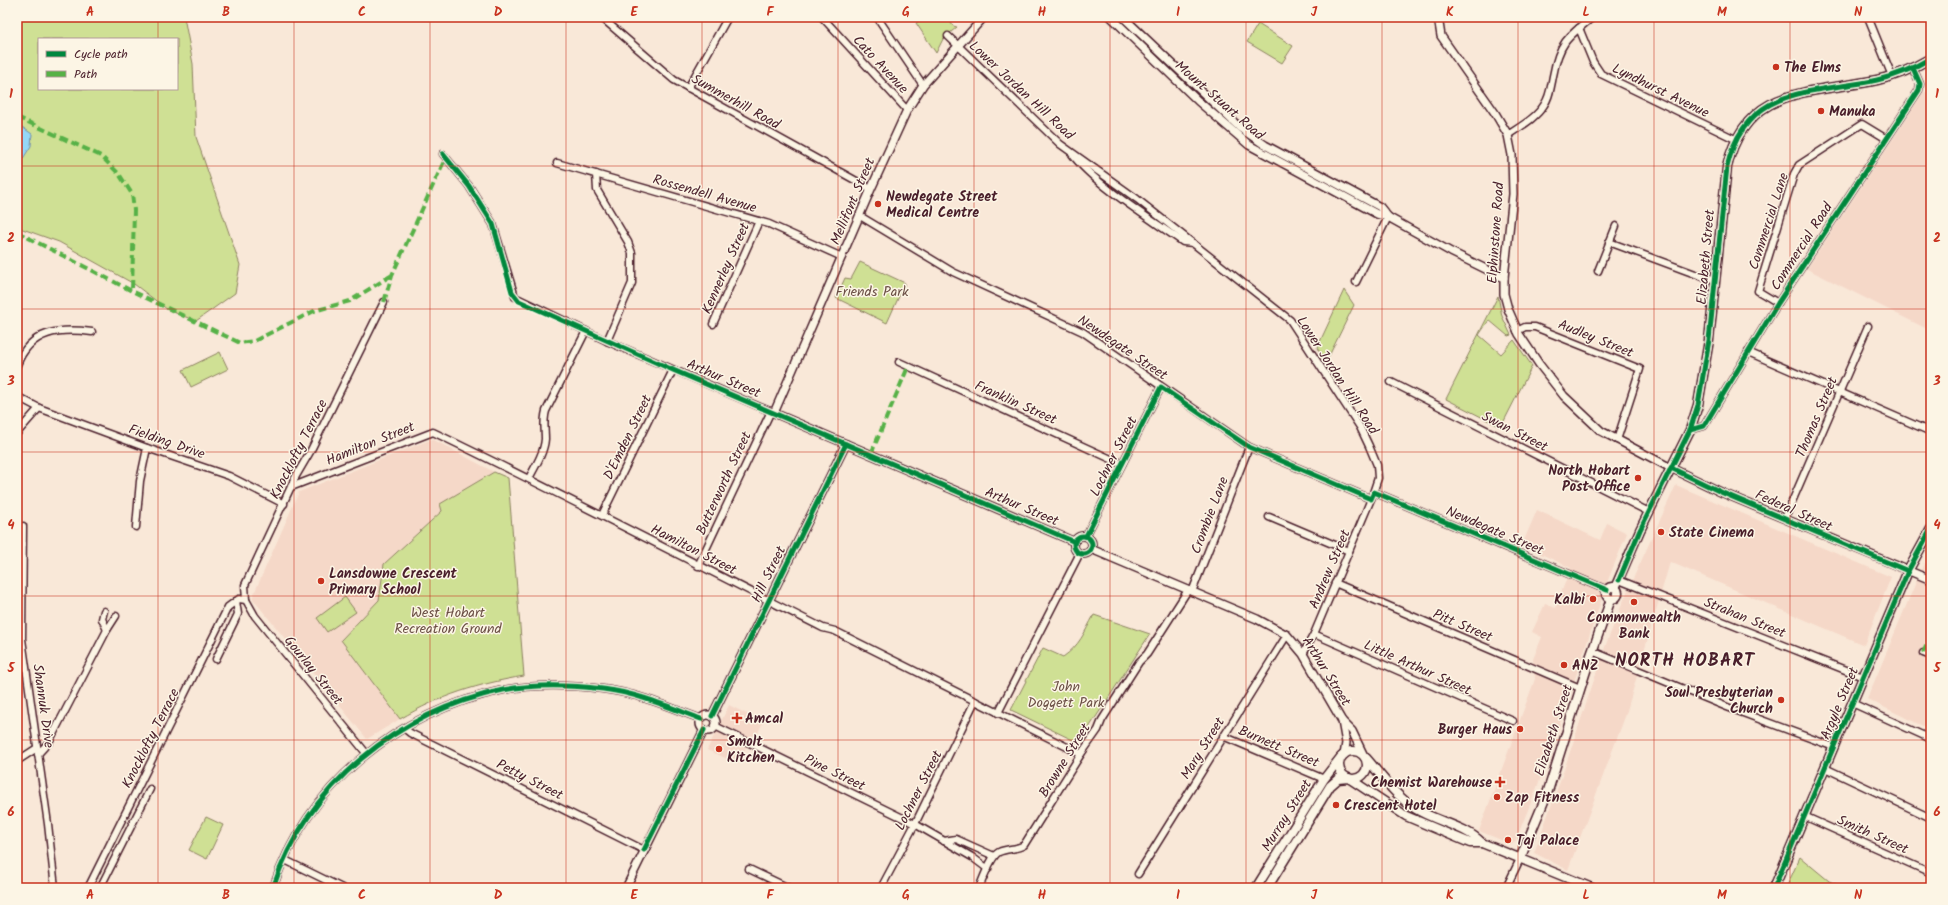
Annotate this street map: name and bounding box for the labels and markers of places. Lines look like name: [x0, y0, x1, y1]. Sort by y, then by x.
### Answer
place label: The Elms: [1784, 57, 1842, 79]
marker: The Elms: [1771, 62, 1781, 72]
place label: Manuka: [1829, 101, 1875, 123]
marker: Manuka: [1816, 106, 1826, 116]
place label: Newdegate Street Medical Centre: [886, 186, 998, 224]
marker: Newdegate Street Medical Centre: [873, 199, 883, 209]
place label: North Hobart Post Office: [1548, 460, 1631, 498]
marker: North Hobart Post Office: [1633, 473, 1643, 483]
place label: State Cinema: [1669, 522, 1754, 544]
marker: State Cinema: [1656, 527, 1666, 537]
place label: Lansdowne Crescent Primary School: [329, 563, 457, 601]
marker: Lansdowne Crescent Primary School: [316, 576, 326, 586]
place label: Kalbi: [1554, 589, 1585, 611]
marker: Kalbi: [1588, 594, 1598, 604]
marker: Commonwealth Bank: [1629, 597, 1639, 607]
place label: Commonwealth Bank: [1587, 607, 1681, 645]
place label: ANZ: [1572, 655, 1599, 677]
marker: ANZ: [1559, 660, 1569, 670]
place label: Soul Presbyterian Church: [1665, 682, 1773, 720]
marker: Soul Presbyterian Church: [1776, 695, 1786, 705]
place label: Amcal: [745, 708, 783, 730]
marker: Amcal: [732, 713, 742, 723]
place label: Burger Haus: [1438, 719, 1512, 741]
marker: Burger Haus: [1515, 724, 1525, 734]
place label: Smolt Kitchen: [727, 731, 775, 769]
marker: Smolt Kitchen: [714, 744, 724, 754]
place label: Chemist Warehouse: [1371, 772, 1492, 794]
marker: Chemist Warehouse: [1495, 777, 1505, 787]
place label: Zap Fitness: [1505, 787, 1580, 809]
marker: Zap Fitness: [1492, 792, 1502, 802]
place label: Crescent Hotel: [1344, 795, 1437, 817]
marker: Crescent Hotel: [1331, 800, 1341, 810]
place label: Taj Palace: [1516, 830, 1579, 852]
marker: Taj Palace: [1503, 835, 1513, 845]

